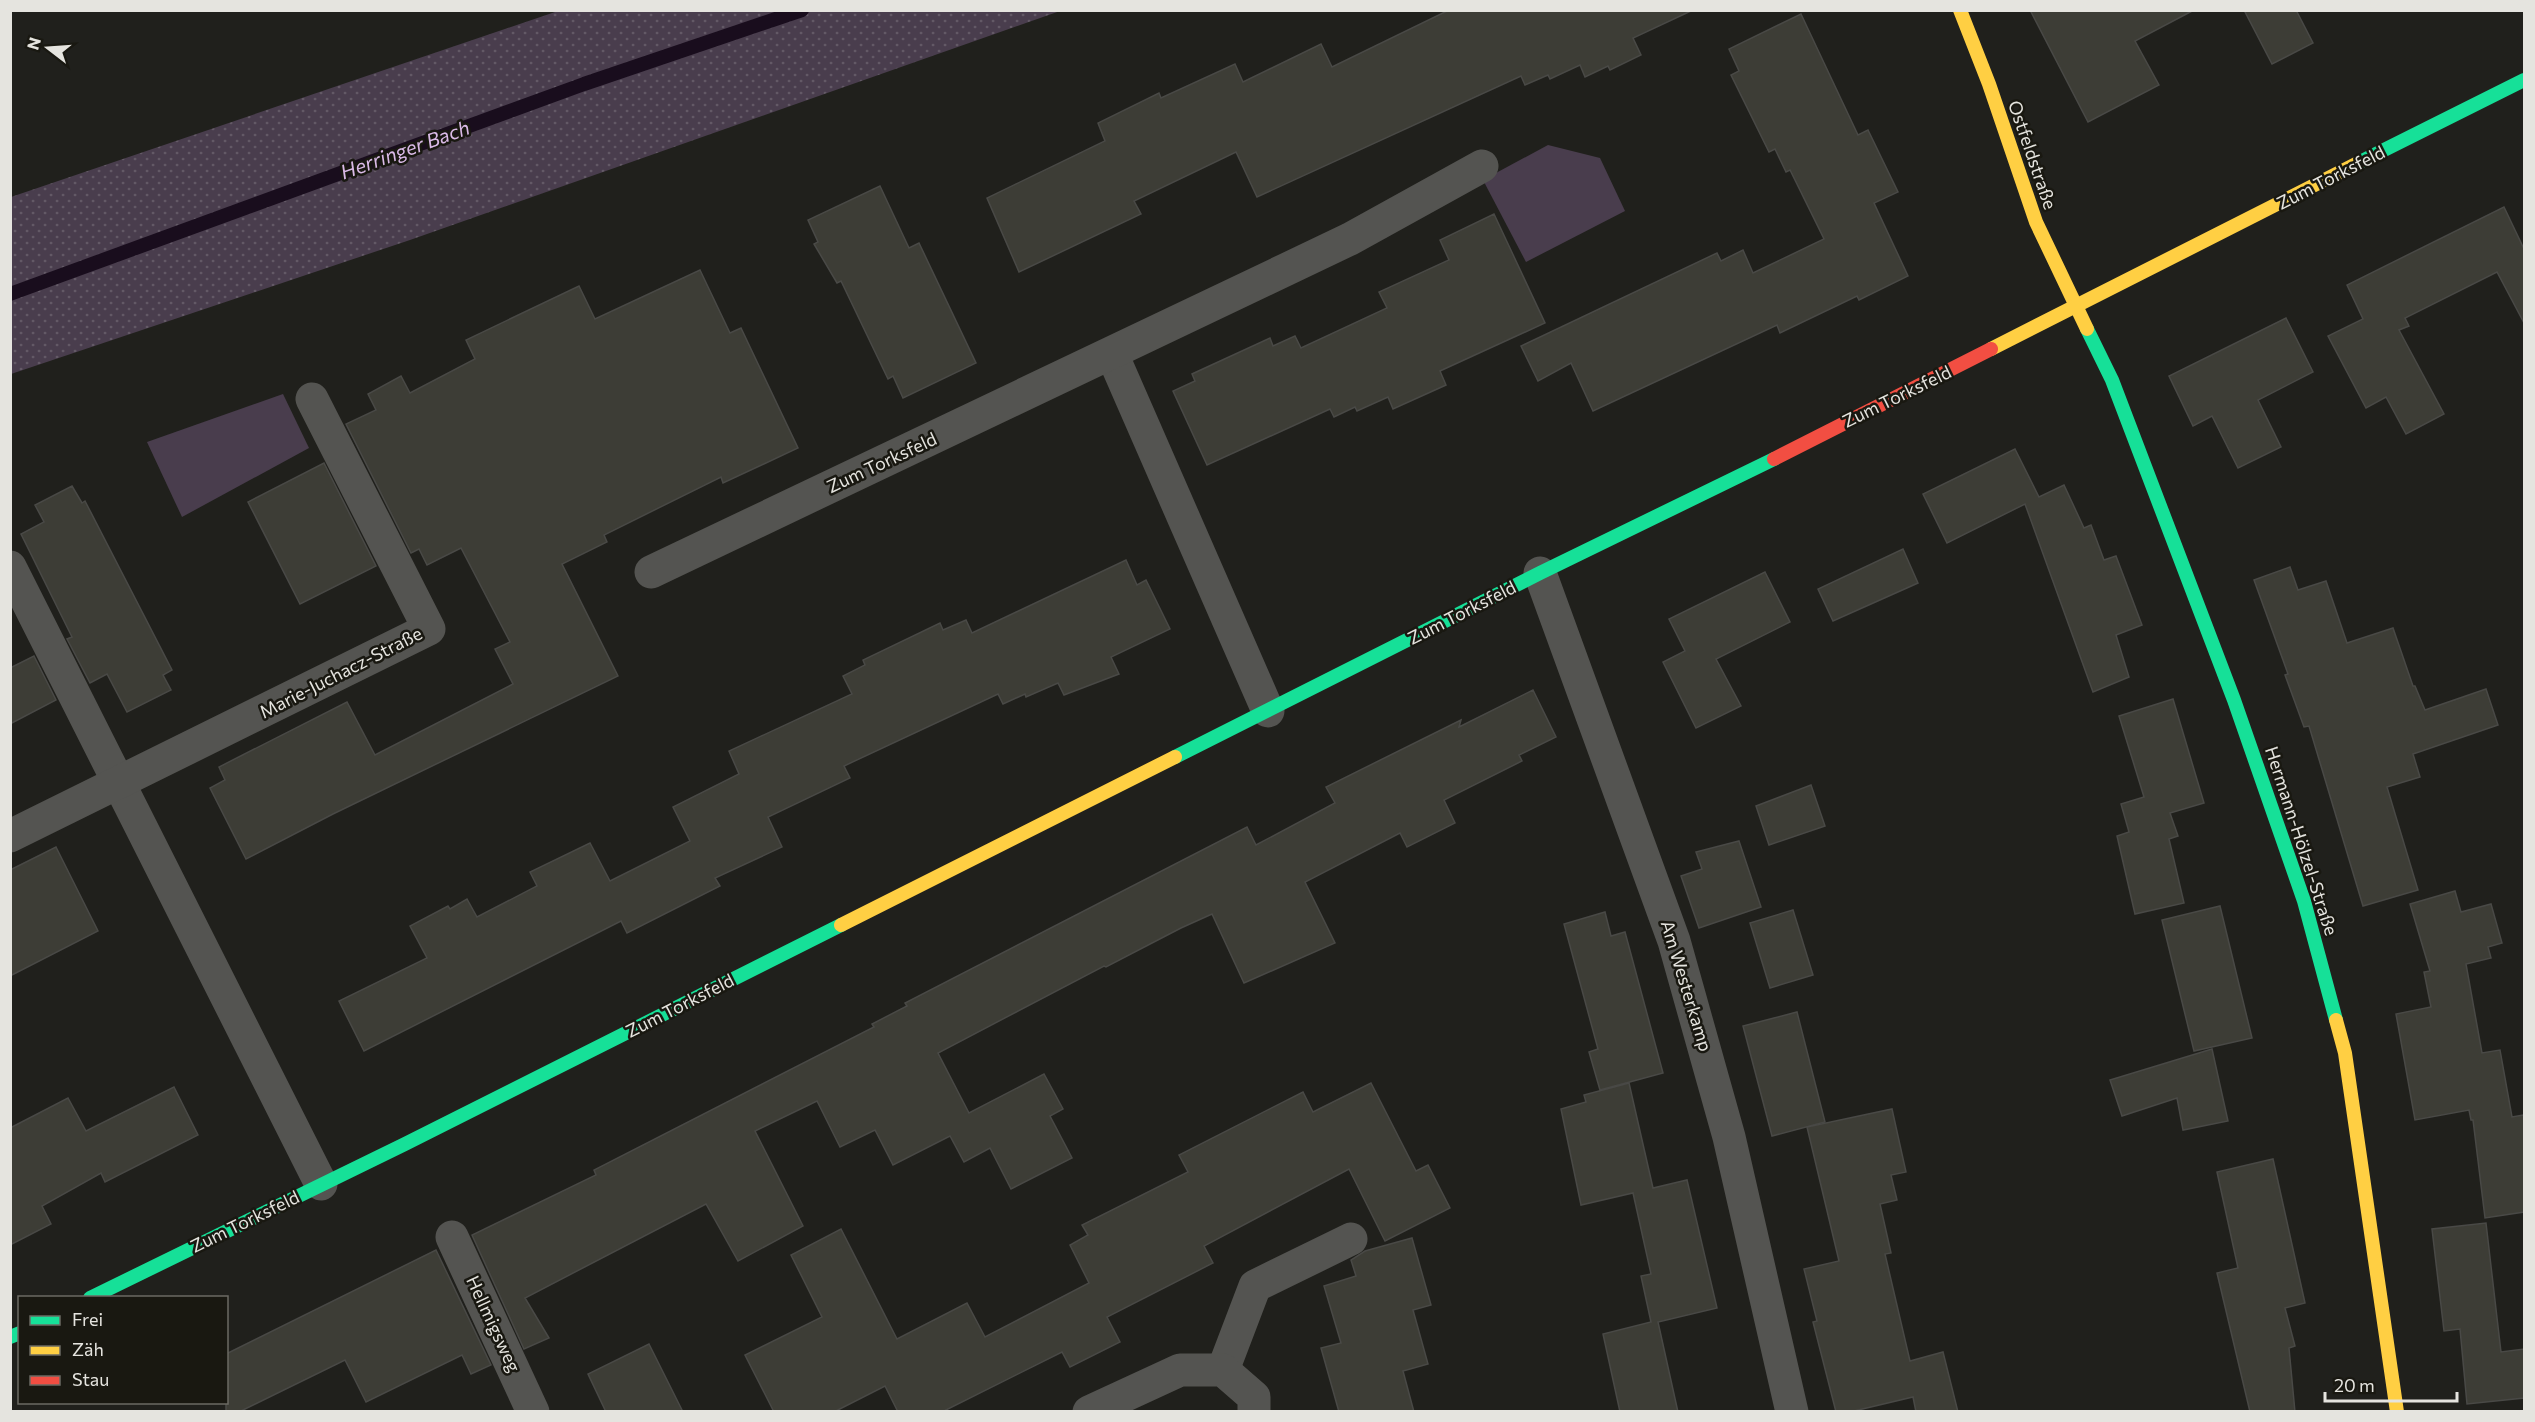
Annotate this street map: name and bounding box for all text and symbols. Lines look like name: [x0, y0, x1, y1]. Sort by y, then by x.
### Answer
north arrow: [18, 18, 78, 78]
text: N: [22, 35, 44, 52]
street label: Ostfeldstraße: [2004, 97, 2062, 212]
water label: Herringer Bach: [337, 115, 473, 184]
street label: Zum Torksfeld: [2273, 140, 2388, 214]
street label: Zum Torksfeld: [1839, 360, 1955, 432]
street label: Zum Torksfeld: [823, 427, 940, 497]
street label: Zum Torksfeld: [1404, 575, 1519, 649]
street label: Marie-Juchacz-Straße: [256, 622, 425, 723]
street label: Hermann-Hölzel-Straße: [2261, 743, 2343, 938]
street label: Am Westerkamp: [1657, 918, 1717, 1054]
street label: Zum Torksfeld: [622, 968, 737, 1042]
street label: Zum Torksfeld: [187, 1185, 303, 1257]
street label: Hellmigsweg: [462, 1272, 526, 1375]
legend: [18, 1296, 228, 1404]
text: Frei: [72, 1308, 103, 1330]
text: Zäh: [72, 1338, 104, 1360]
scale bar: [2325, 1365, 2457, 1403]
text: Stau: [72, 1368, 109, 1390]
text: 20 m: [2334, 1374, 2375, 1396]

